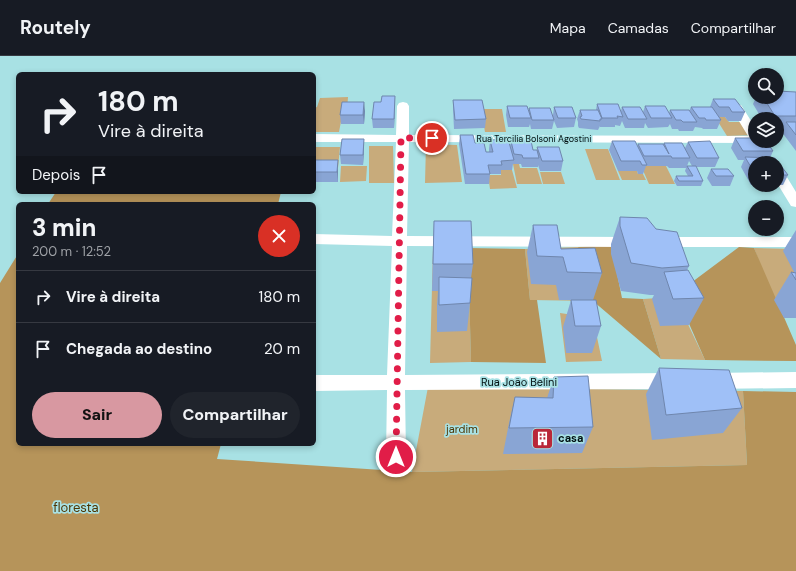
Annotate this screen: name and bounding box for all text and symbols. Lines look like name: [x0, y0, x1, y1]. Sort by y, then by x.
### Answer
text: Routely: [20, 15, 91, 40]
text: Mapa: [550, 19, 586, 37]
text: Camadas: [608, 19, 669, 37]
text: Compartilhar: [691, 19, 776, 37]
map controls: [748, 68, 784, 236]
button: search: [748, 68, 784, 104]
text: 180 m: [98, 83, 179, 120]
icon: right: [32, 88, 84, 140]
button: layers: [748, 112, 784, 148]
text: Vire à direita: [98, 119, 204, 143]
pin: [415, 121, 449, 155]
icon: arrive: [421, 127, 443, 149]
street label: Rua Tercilia Bolsoni Agostini: [477, 133, 591, 145]
button: +: [748, 156, 784, 192]
icon: arrive: [88, 164, 110, 186]
text: Depois: [32, 165, 80, 185]
button: −: [748, 200, 784, 236]
text: 3 min: [32, 212, 96, 243]
button: close: [258, 215, 300, 257]
text: 200 m · 12:52: [32, 243, 111, 260]
icon: right: [32, 286, 54, 308]
text: Vire à direita: [66, 287, 160, 307]
text: 180 m: [259, 287, 300, 307]
icon: arrive: [32, 338, 54, 360]
text: Chegada ao destino: [66, 339, 212, 359]
text: 20 m: [264, 339, 300, 359]
street label: Rua João Belini: [481, 375, 557, 389]
button: Sair: [32, 392, 162, 438]
button: Compartilhar: [170, 392, 300, 438]
park label: jardim: [445, 422, 478, 436]
building icon: casa: [530, 425, 556, 451]
place label: casa: [558, 431, 583, 445]
position arrow: [375, 436, 417, 478]
park label: floresta: [53, 499, 99, 516]

